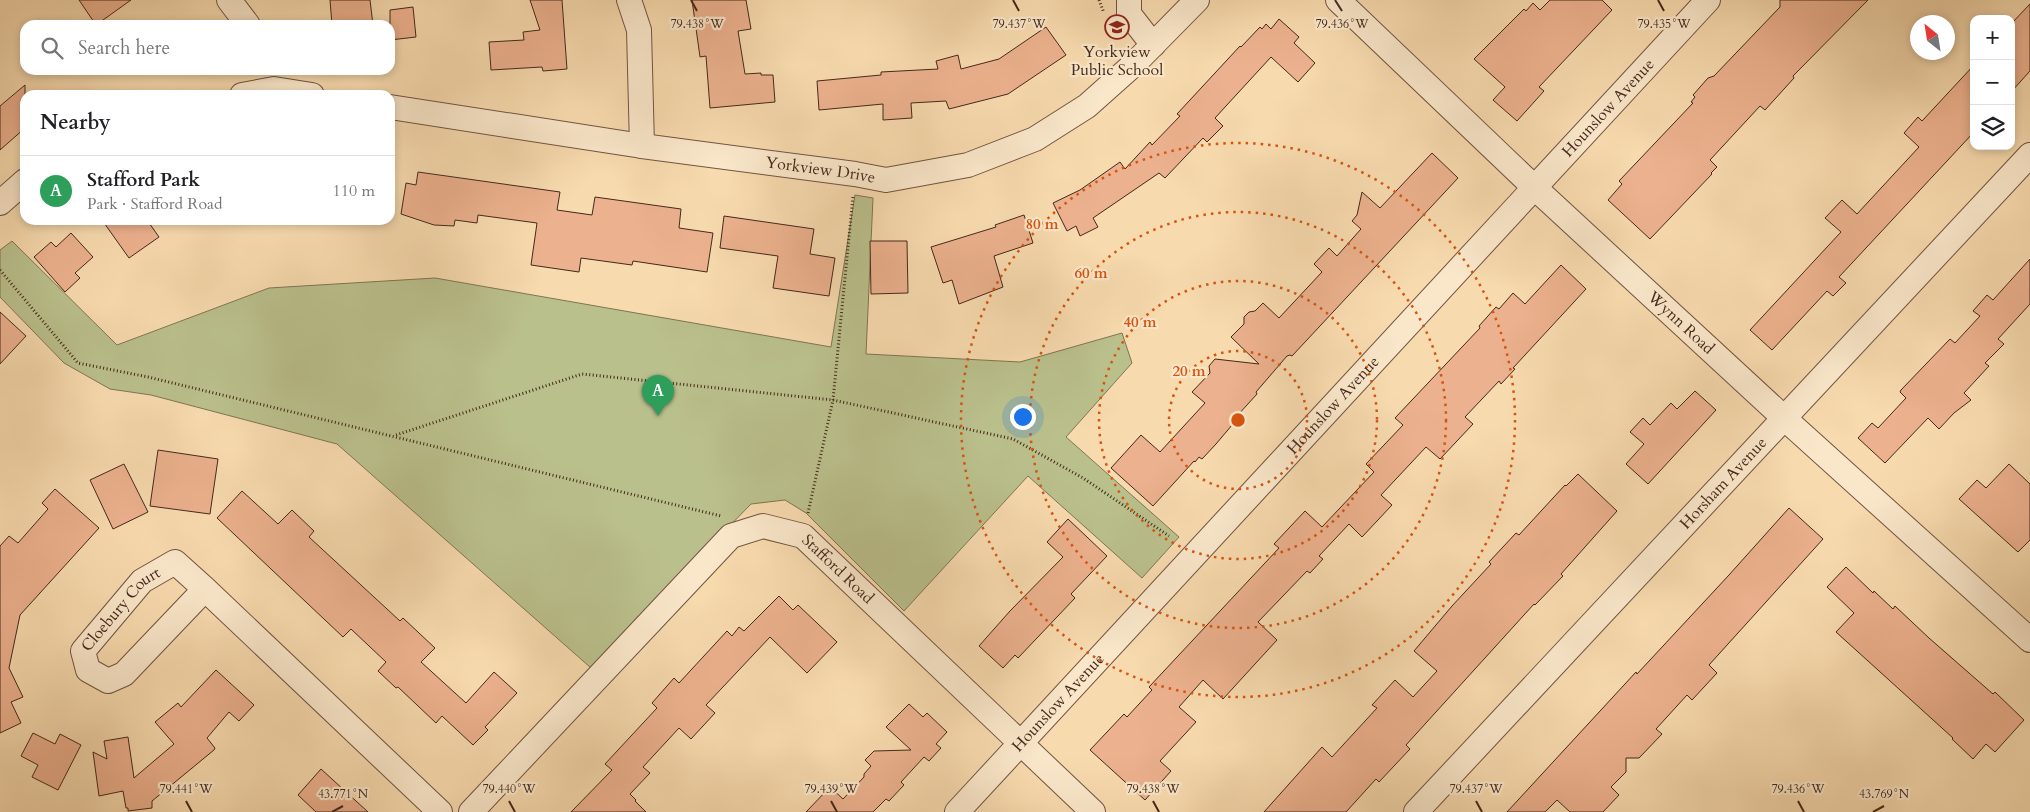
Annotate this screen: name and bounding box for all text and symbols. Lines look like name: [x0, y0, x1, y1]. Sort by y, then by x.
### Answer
school or university icon: Yorkview Public School: [1104, 14, 1130, 40]
north arrow: [1910, 15, 1955, 60]
map controls: [1970, 15, 2015, 150]
button: +: [1970, 15, 2015, 60]
text: 79.438°W: [670, 16, 724, 32]
text: 79.437°W: [992, 16, 1046, 32]
text: 79.436°W: [1315, 16, 1369, 32]
text: 79.435°W: [1637, 16, 1691, 32]
search box: [20, 20, 395, 75]
icon: search: [38, 34, 66, 62]
text: Search here: [78, 35, 170, 61]
place label: Yorkview Public School: [1071, 41, 1163, 81]
street label: Hounslow Avenue: [1557, 54, 1659, 162]
button: −: [1970, 60, 2015, 105]
button: layers: [1970, 105, 2015, 150]
text: Nearby: [40, 108, 111, 137]
street label: Yorkview Drive: [764, 151, 877, 189]
text: Stafford Park: [87, 167, 200, 193]
text: A: [50, 180, 62, 202]
text: 110 m: [333, 180, 375, 202]
text: Park · Stafford Road: [87, 193, 222, 215]
text: 80 m: [1025, 214, 1059, 234]
text: 60 m: [1074, 263, 1108, 283]
street label: Wynn Road: [1642, 286, 1720, 360]
text: 40 m: [1123, 312, 1157, 332]
street label: Hounslow Avenue: [1282, 351, 1384, 459]
text: 20 m: [1172, 361, 1206, 381]
pin: A: [642, 375, 674, 416]
your location: [1010, 404, 1036, 430]
centre of rings: [1229, 411, 1247, 429]
street label: Horsham Avenue: [1675, 432, 1772, 534]
street label: Stafford Road: [797, 529, 879, 609]
street label: Cloebury Court: [76, 562, 164, 656]
street label: Hounslow Avenue: [1007, 649, 1109, 757]
text: 79.441°W: [159, 781, 213, 797]
text: 79.440°W: [482, 781, 536, 797]
text: 79.439°W: [804, 781, 858, 797]
text: 79.438°W: [1126, 781, 1180, 797]
text: 79.437°W: [1449, 781, 1503, 797]
text: 79.436°W: [1771, 781, 1825, 797]
text: 43.771°N: [318, 786, 369, 802]
text: 43.769°N: [1859, 786, 1910, 802]

